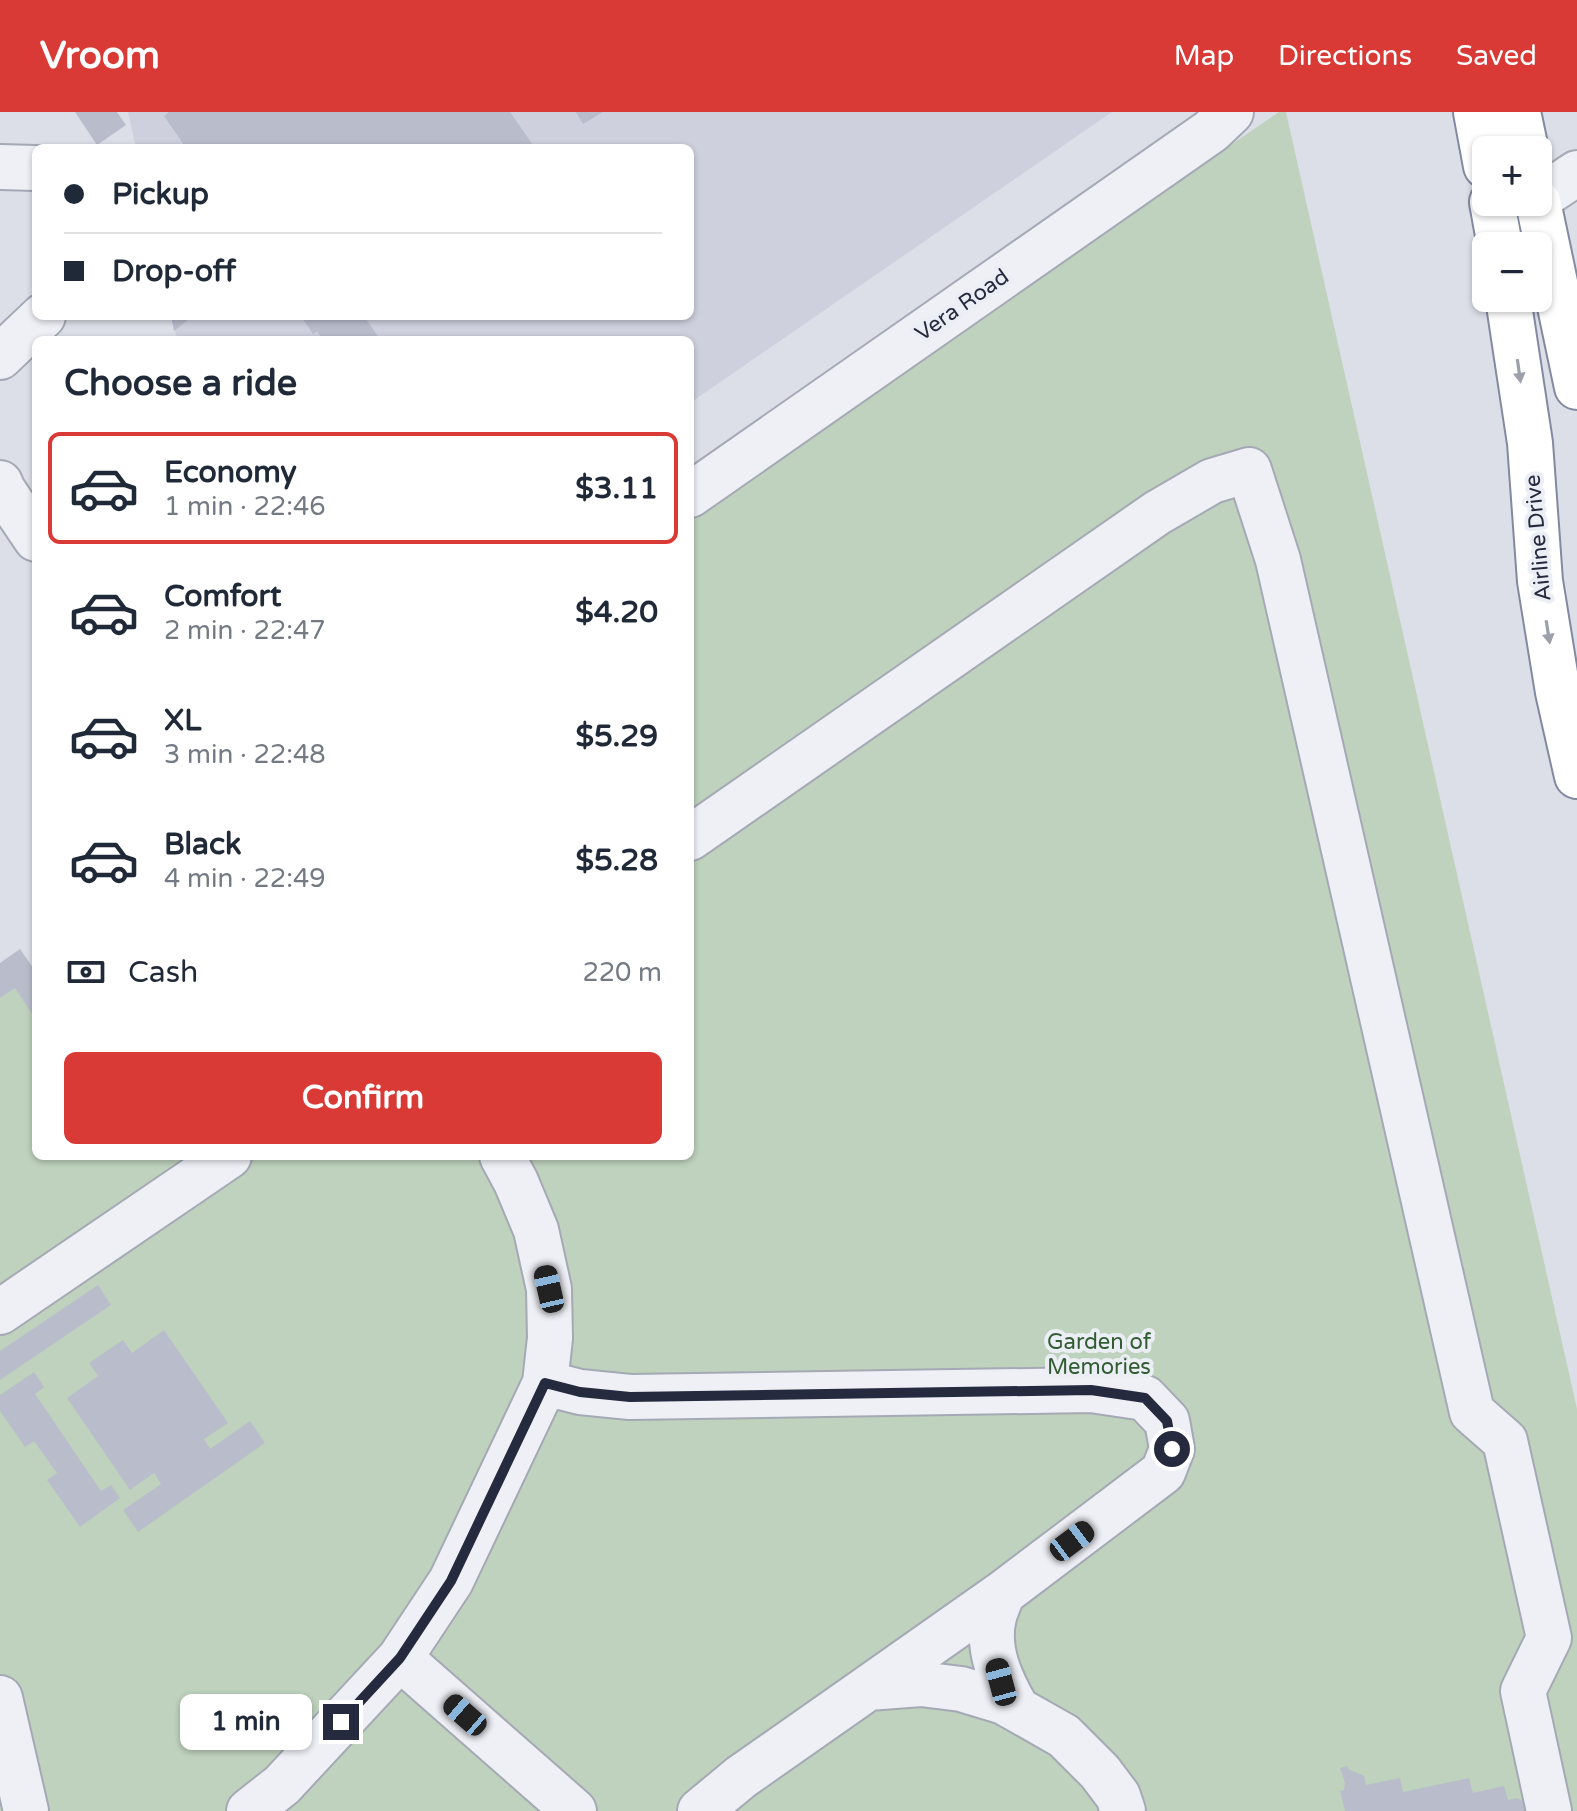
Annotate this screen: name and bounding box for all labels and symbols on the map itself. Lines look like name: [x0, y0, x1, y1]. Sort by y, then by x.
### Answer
street label: Vera Road: [910, 263, 1014, 347]
one-way arrow: [1513, 359, 1526, 384]
street label: Airline Drive: [1520, 474, 1556, 602]
one-way arrow: [1542, 620, 1555, 645]
car: [532, 1263, 566, 1315]
park label: Garden of Memories: [1047, 1329, 1152, 1380]
route start: [1154, 1431, 1190, 1467]
car: [1046, 1517, 1098, 1565]
car: [983, 1656, 1019, 1708]
car: [439, 1690, 491, 1740]
callout: 1 min: [181, 1694, 313, 1750]
route end: [323, 1704, 359, 1740]

